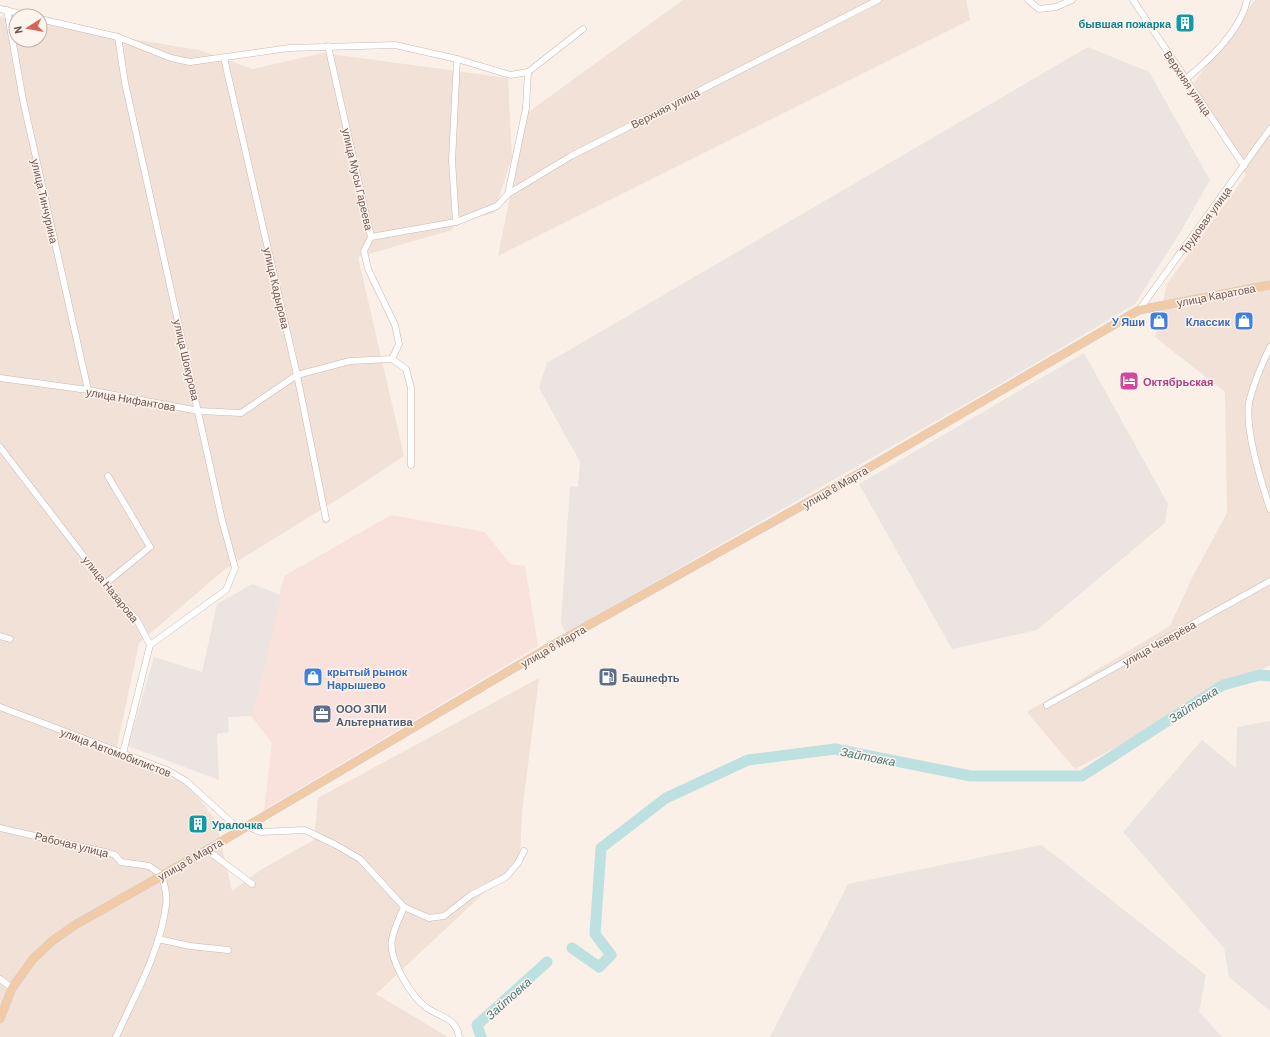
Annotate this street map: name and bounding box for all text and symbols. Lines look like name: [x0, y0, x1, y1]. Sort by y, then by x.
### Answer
north arrow: [8, 8, 48, 48]
building icon: бывшая пожарка: [1174, 12, 1196, 34]
place label: бывшая пожарка: [1079, 17, 1172, 30]
text: N: [11, 25, 25, 35]
street label: Верхняя улица: [1162, 48, 1215, 119]
street label: Верхняя улица: [628, 85, 702, 131]
street label: улица Мусы Гареева: [340, 127, 376, 232]
street label: улица Тинчурина: [29, 157, 61, 245]
street label: Трудовая улица: [1176, 183, 1234, 256]
street label: улица Кадырова: [261, 246, 293, 331]
street label: улица Каратова: [1176, 281, 1257, 309]
shop icon: У Яши: [1148, 310, 1170, 332]
shop icon: Классик: [1233, 310, 1255, 332]
place label: У Яши: [1112, 315, 1145, 328]
place label: Классик: [1186, 315, 1230, 328]
street label: улица Шокурова: [171, 318, 203, 403]
hotel icon: Октябрьская: [1118, 370, 1140, 392]
place label: Октябрьская: [1143, 375, 1213, 388]
street label: улица Нифантова: [85, 385, 178, 413]
street label: улица 8 Марта: [800, 463, 870, 511]
street label: улица Назарова: [80, 553, 142, 625]
street label: улица Чеверёва: [1120, 617, 1199, 669]
street label: улица 8 Марта: [518, 622, 588, 670]
place label: крытый рынок Нарышево: [327, 665, 408, 691]
shop icon: крытый рынок Нарышево: [302, 666, 324, 688]
fuel station icon: Башнефть: [597, 666, 619, 688]
place label: Башнефть: [622, 671, 680, 684]
water label: Зайтовка: [1166, 683, 1221, 725]
place label: ООО ЗПИ Альтернатива: [336, 702, 413, 728]
office icon: ООО ЗПИ Альтернатива: [311, 703, 333, 725]
street label: улица Автомобилистов: [59, 725, 173, 779]
water label: Зайтовка: [839, 744, 897, 768]
building icon: Уралочка: [187, 813, 209, 835]
place label: Уралочка: [212, 818, 263, 831]
street label: Рабочая улица: [34, 829, 111, 860]
street label: улица 8 Марта: [155, 835, 225, 883]
water label: Зайтовка: [483, 974, 534, 1022]

